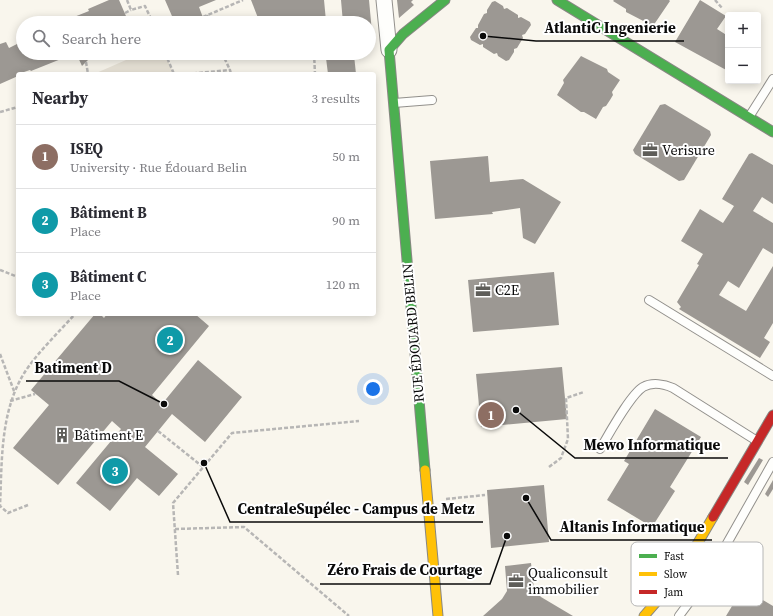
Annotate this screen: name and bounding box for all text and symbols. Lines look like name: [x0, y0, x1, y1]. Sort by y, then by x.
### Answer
map controls: [725, 12, 761, 84]
button: +: [725, 12, 761, 48]
callout: AtlantiC Ingenierie: [536, 14, 684, 41]
search box: [16, 16, 376, 60]
text: AtlantiC Ingenierie: [544, 17, 676, 38]
icon: search: [30, 27, 52, 49]
text: Search here: [62, 28, 141, 49]
button: −: [725, 48, 761, 84]
text: Nearby: [32, 86, 88, 110]
text: 3 results: [312, 90, 360, 107]
text: ISEQ: [70, 138, 103, 159]
place label: Verisure: [662, 140, 715, 160]
office icon: Verisure: [641, 141, 659, 159]
text: 1: [41, 148, 49, 165]
text: 50 m: [332, 148, 360, 165]
text: University · Rue Édouard Belin: [70, 159, 247, 176]
text: Bâtiment B: [70, 202, 147, 223]
text: 2: [41, 212, 49, 229]
text: 90 m: [332, 212, 360, 229]
text: Place: [70, 223, 101, 240]
street label: RUE ÉDOUARD BELIN: [397, 263, 429, 403]
text: Bâtiment C: [70, 266, 146, 287]
text: 3: [41, 276, 49, 293]
text: 120 m: [326, 276, 360, 293]
place label: C2E: [495, 280, 519, 300]
office icon: C2E: [474, 281, 492, 299]
text: Place: [70, 287, 101, 304]
pin: 2: [157, 325, 183, 355]
callout: Batiment D: [26, 354, 119, 381]
text: Batiment D: [34, 357, 112, 378]
your location: [363, 379, 383, 399]
pin: 1: [478, 400, 504, 430]
place label: Bâtiment E: [74, 425, 143, 445]
building icon: Bâtiment E: [53, 426, 71, 444]
callout: Mewo Informatique: [575, 431, 728, 458]
text: Mewo Informatique: [584, 434, 721, 455]
pin: 3: [102, 456, 128, 486]
callout: CentraleSupélec - Campus de Metz: [230, 495, 483, 522]
text: CentraleSupélec - Campus de Metz: [238, 498, 474, 519]
callout: Altanis Informatique: [551, 513, 712, 540]
text: Altanis Informatique: [559, 516, 705, 537]
legend: [631, 542, 763, 606]
text: Fast: [664, 549, 684, 564]
callout: Zéro Frais de Courtage: [320, 557, 490, 584]
text: Zéro Frais de Courtage: [328, 559, 483, 580]
place label: Qualiconsult immobilier: [528, 563, 608, 599]
text: Slow: [664, 567, 688, 582]
office icon: Qualiconsult immobilier: [507, 572, 525, 590]
text: Jam: [663, 585, 683, 600]

